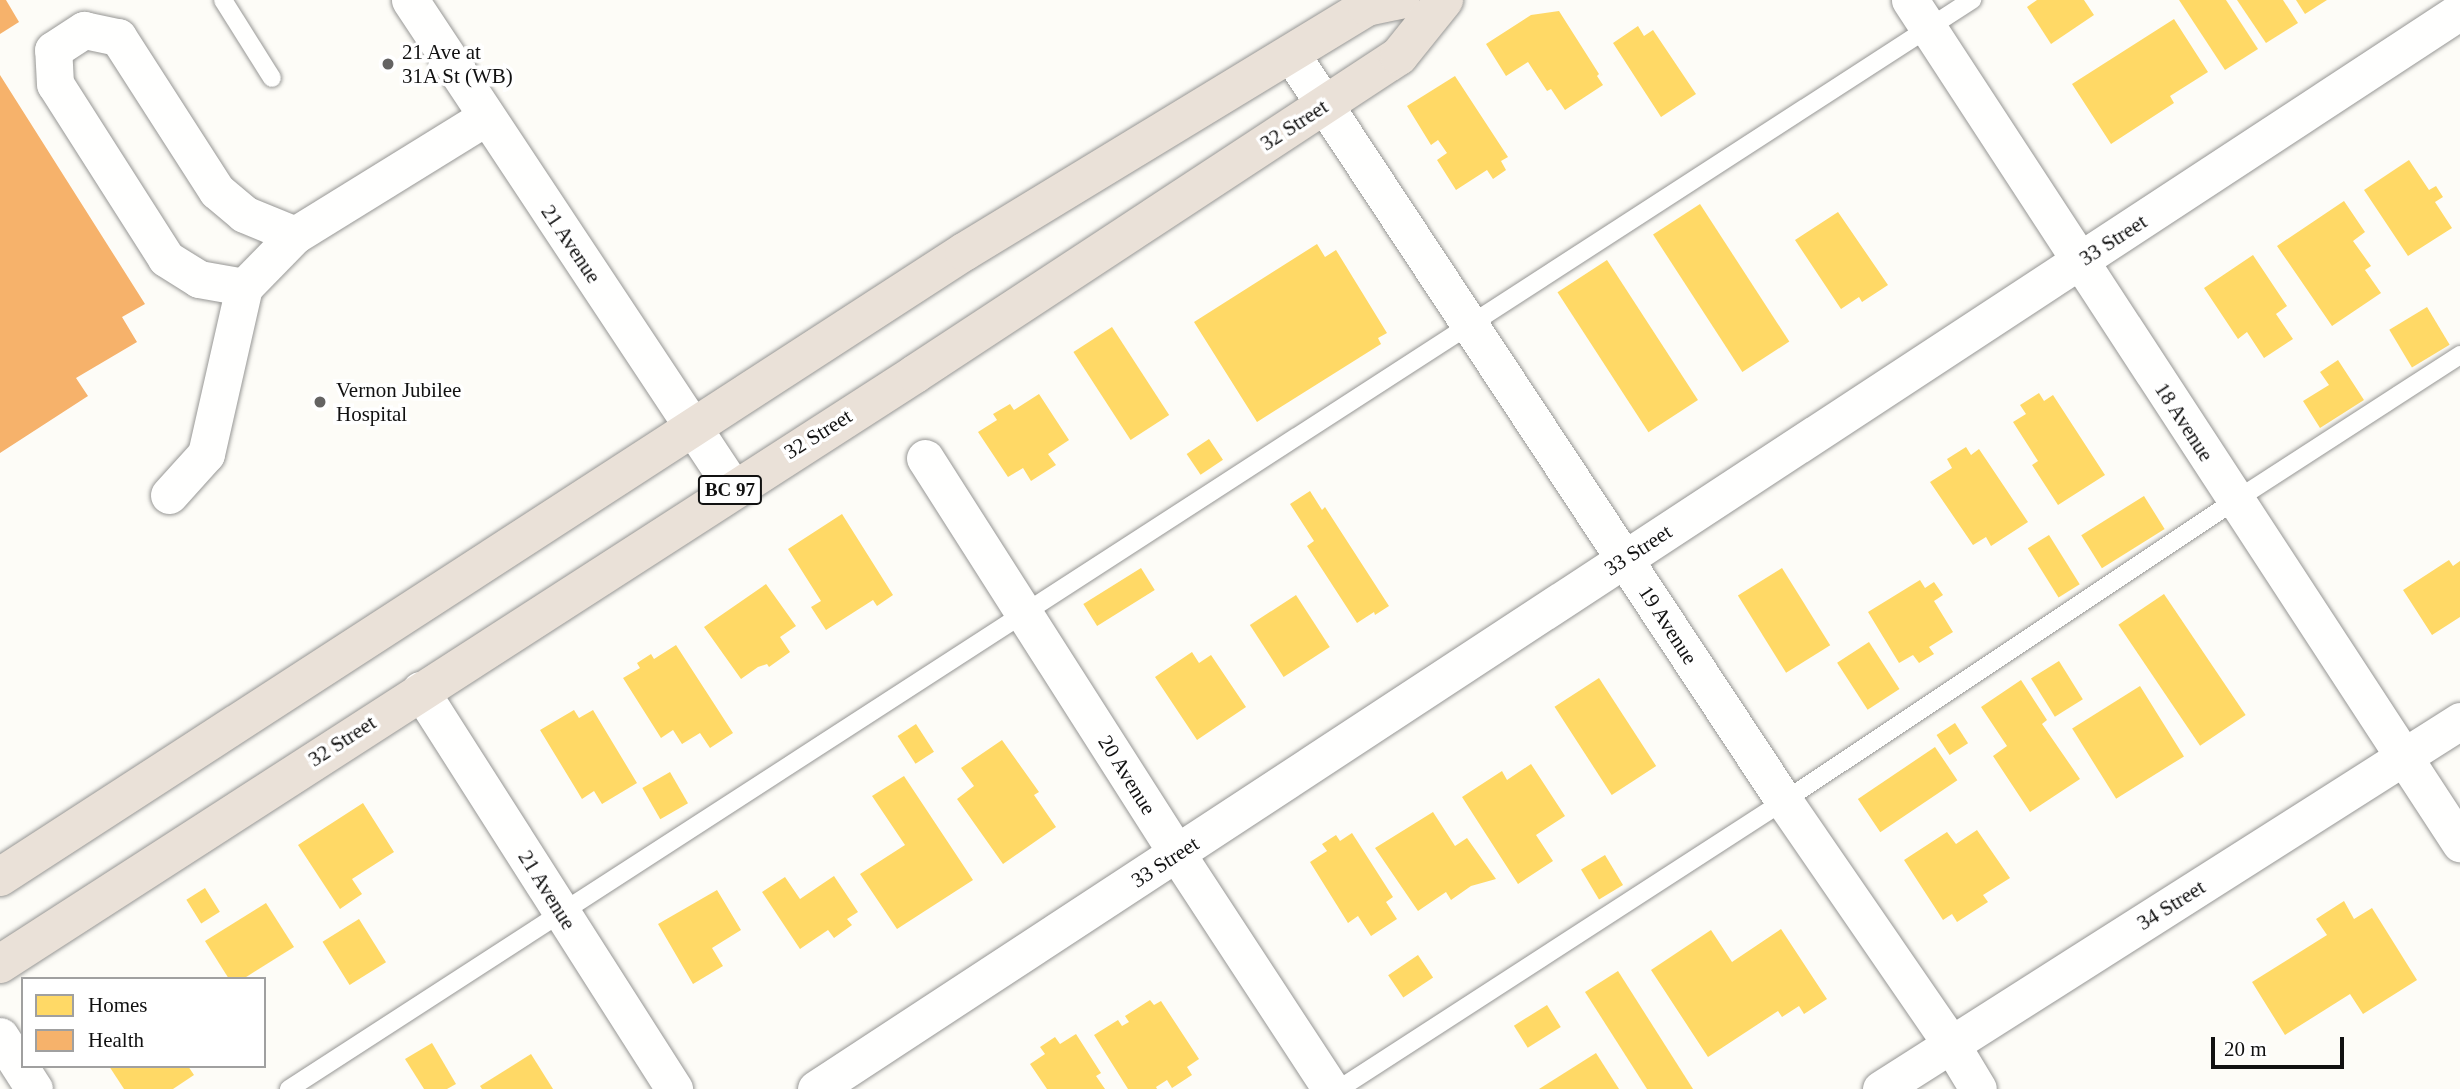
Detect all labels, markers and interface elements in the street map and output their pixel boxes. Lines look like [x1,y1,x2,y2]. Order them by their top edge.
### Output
place label: 21 Ave at 31A St (WB) [402,39,514,89]
marker: 21 Ave at 31A St (WB) [380,56,396,72]
street label: 32 Street [1256,94,1332,156]
street label: 21 Avenue [535,200,607,288]
street label: 33 Street [2075,209,2151,271]
place label: Vernon Jubilee Hospital [336,377,461,427]
street label: 18 Avenue [2149,377,2219,467]
marker: Vernon Jubilee Hospital [310,392,330,412]
street label: 32 Street [779,403,857,465]
road number: BC 97 [697,475,763,505]
street label: 33 Street [1600,519,1676,581]
street label: 19 Avenue [1633,580,1703,670]
street label: 32 Street [304,710,380,772]
street label: 20 Avenue [1092,730,1162,820]
street label: 33 Street [1127,831,1203,893]
street label: 21 Avenue [512,845,582,935]
street label: 34 Street [2132,874,2210,936]
legend [21,977,266,1068]
text: Homes [88,993,148,1017]
scale bar [2215,1023,2348,1066]
text: Health [88,1028,144,1052]
text: 20 m [2224,1037,2267,1061]

